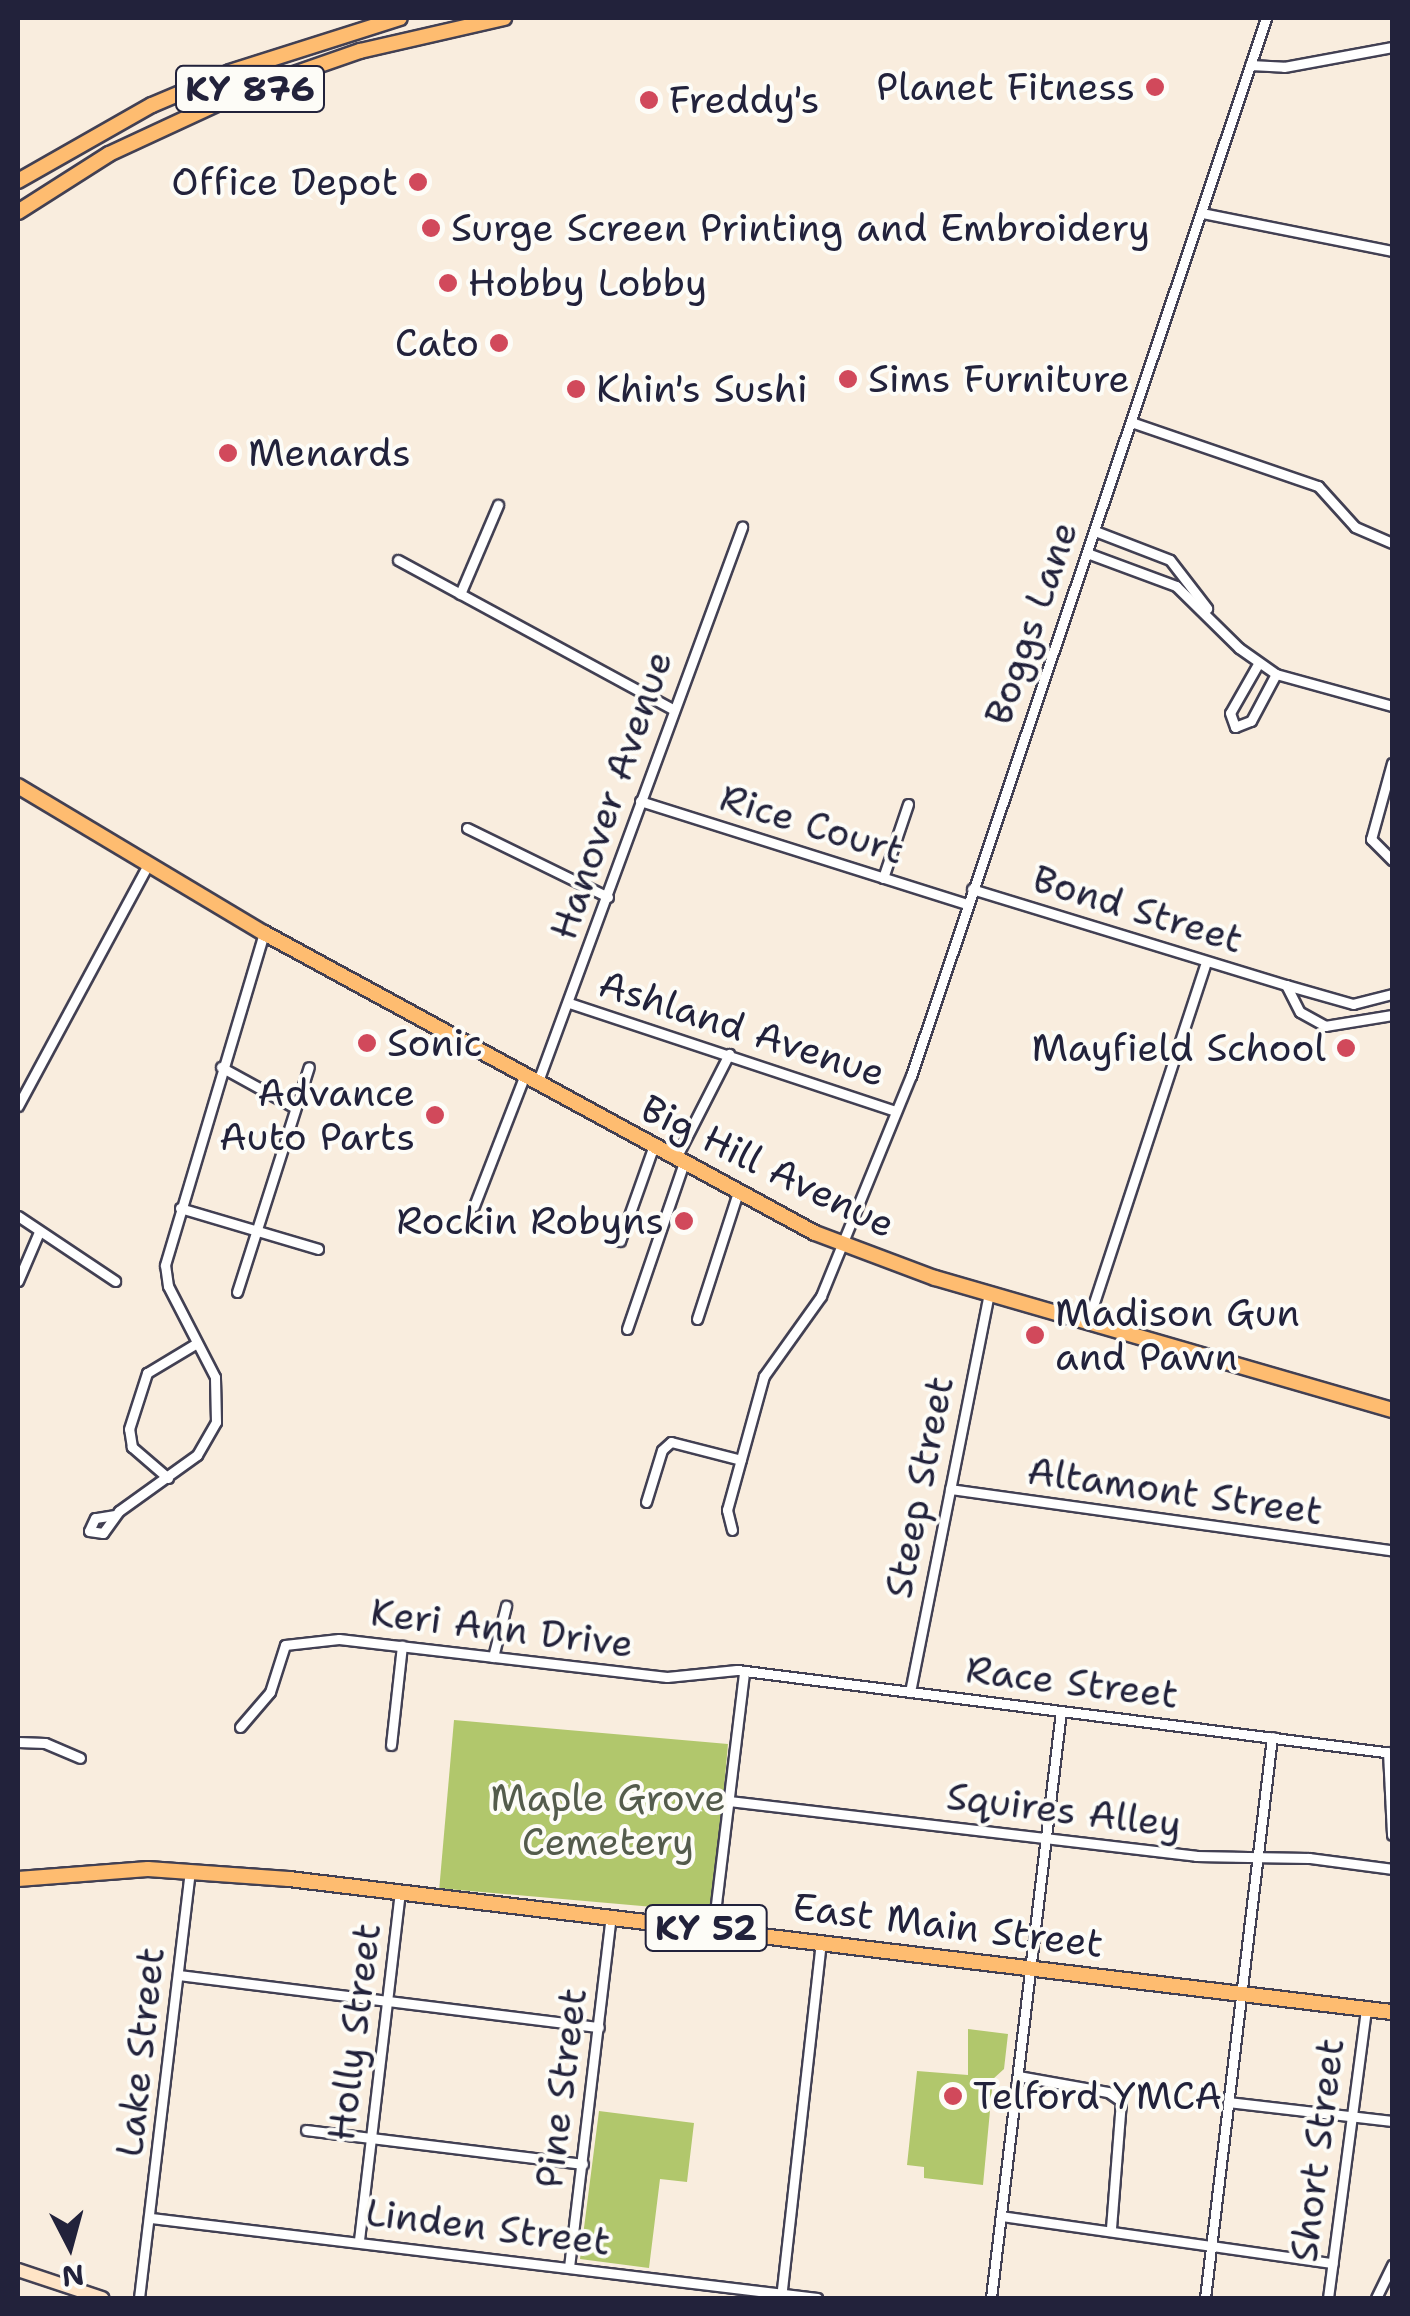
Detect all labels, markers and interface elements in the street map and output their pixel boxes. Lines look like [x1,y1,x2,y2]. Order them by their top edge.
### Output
road number: KY 876 [175,59,325,119]
place label: Planet Fitness [876,64,1135,110]
marker: Planet Fitness [1144,76,1166,98]
place label: Freddy's [669,77,819,123]
marker: Freddy's [638,89,660,111]
place label: Office Depot [171,159,398,205]
marker: Office Depot [407,171,429,193]
place label: Surge Screen Printing and Embroidery [451,205,1150,251]
marker: Surge Screen Printing and Embroidery [420,217,442,239]
place label: Hobby Lobby [468,260,707,306]
marker: Hobby Lobby [437,272,459,294]
place label: Cato [395,320,479,366]
marker: Cato [488,332,510,354]
place label: Sims Furniture [868,356,1130,402]
place label: Khin's Sushi [596,366,808,412]
marker: Sims Furniture [837,368,859,390]
marker: Khin's Sushi [565,378,587,400]
place label: Menards [248,430,411,476]
marker: Menards [217,442,239,464]
street label: Boggs Lane [975,515,1087,731]
street label: Hanover Avenue [540,645,682,945]
street label: Rice Court [715,774,909,874]
street label: Bond Street [1028,855,1248,963]
street label: Ashland Avenue [593,960,891,1096]
place label: Sonic [387,1020,483,1066]
place label: Mayfield School [1031,1025,1326,1071]
marker: Sonic [356,1032,378,1054]
marker: Mayfield School [1335,1037,1357,1059]
place label: Advance Auto Parts [219,1070,415,1160]
street label: Big Hill Avenue [634,1085,902,1247]
marker: Advance Auto Parts [424,1104,446,1126]
place label: Rockin Robyns [396,1198,664,1244]
marker: Rockin Robyns [673,1210,695,1232]
place label: Madison Gun and Pawn [1055,1290,1300,1380]
marker: Madison Gun and Pawn [1024,1324,1046,1346]
street label: Steep Street [875,1372,963,1602]
street label: Altamont Street [1025,1448,1325,1534]
street label: Keri Ann Drive [368,1589,636,1667]
street label: Race Street [963,1646,1181,1718]
street label: Squires Alley [944,1773,1184,1847]
park label: Maple Grove Cemetery [490,1775,726,1865]
street label: East Main Street [790,1883,1106,1967]
road number: KY 52 [644,1898,768,1958]
street label: Holly Street [318,1921,390,2143]
street label: Lake Street [106,1945,174,2159]
street label: Pine Street [526,1985,596,2191]
street label: Short Street [1281,2036,1353,2264]
place label: Telford YMCA [973,2073,1222,2119]
marker: Telford YMCA [942,2085,964,2107]
street label: Linden Street [363,2189,613,2265]
north arrow [20,2196,120,2296]
text: N [60,2256,86,2296]

